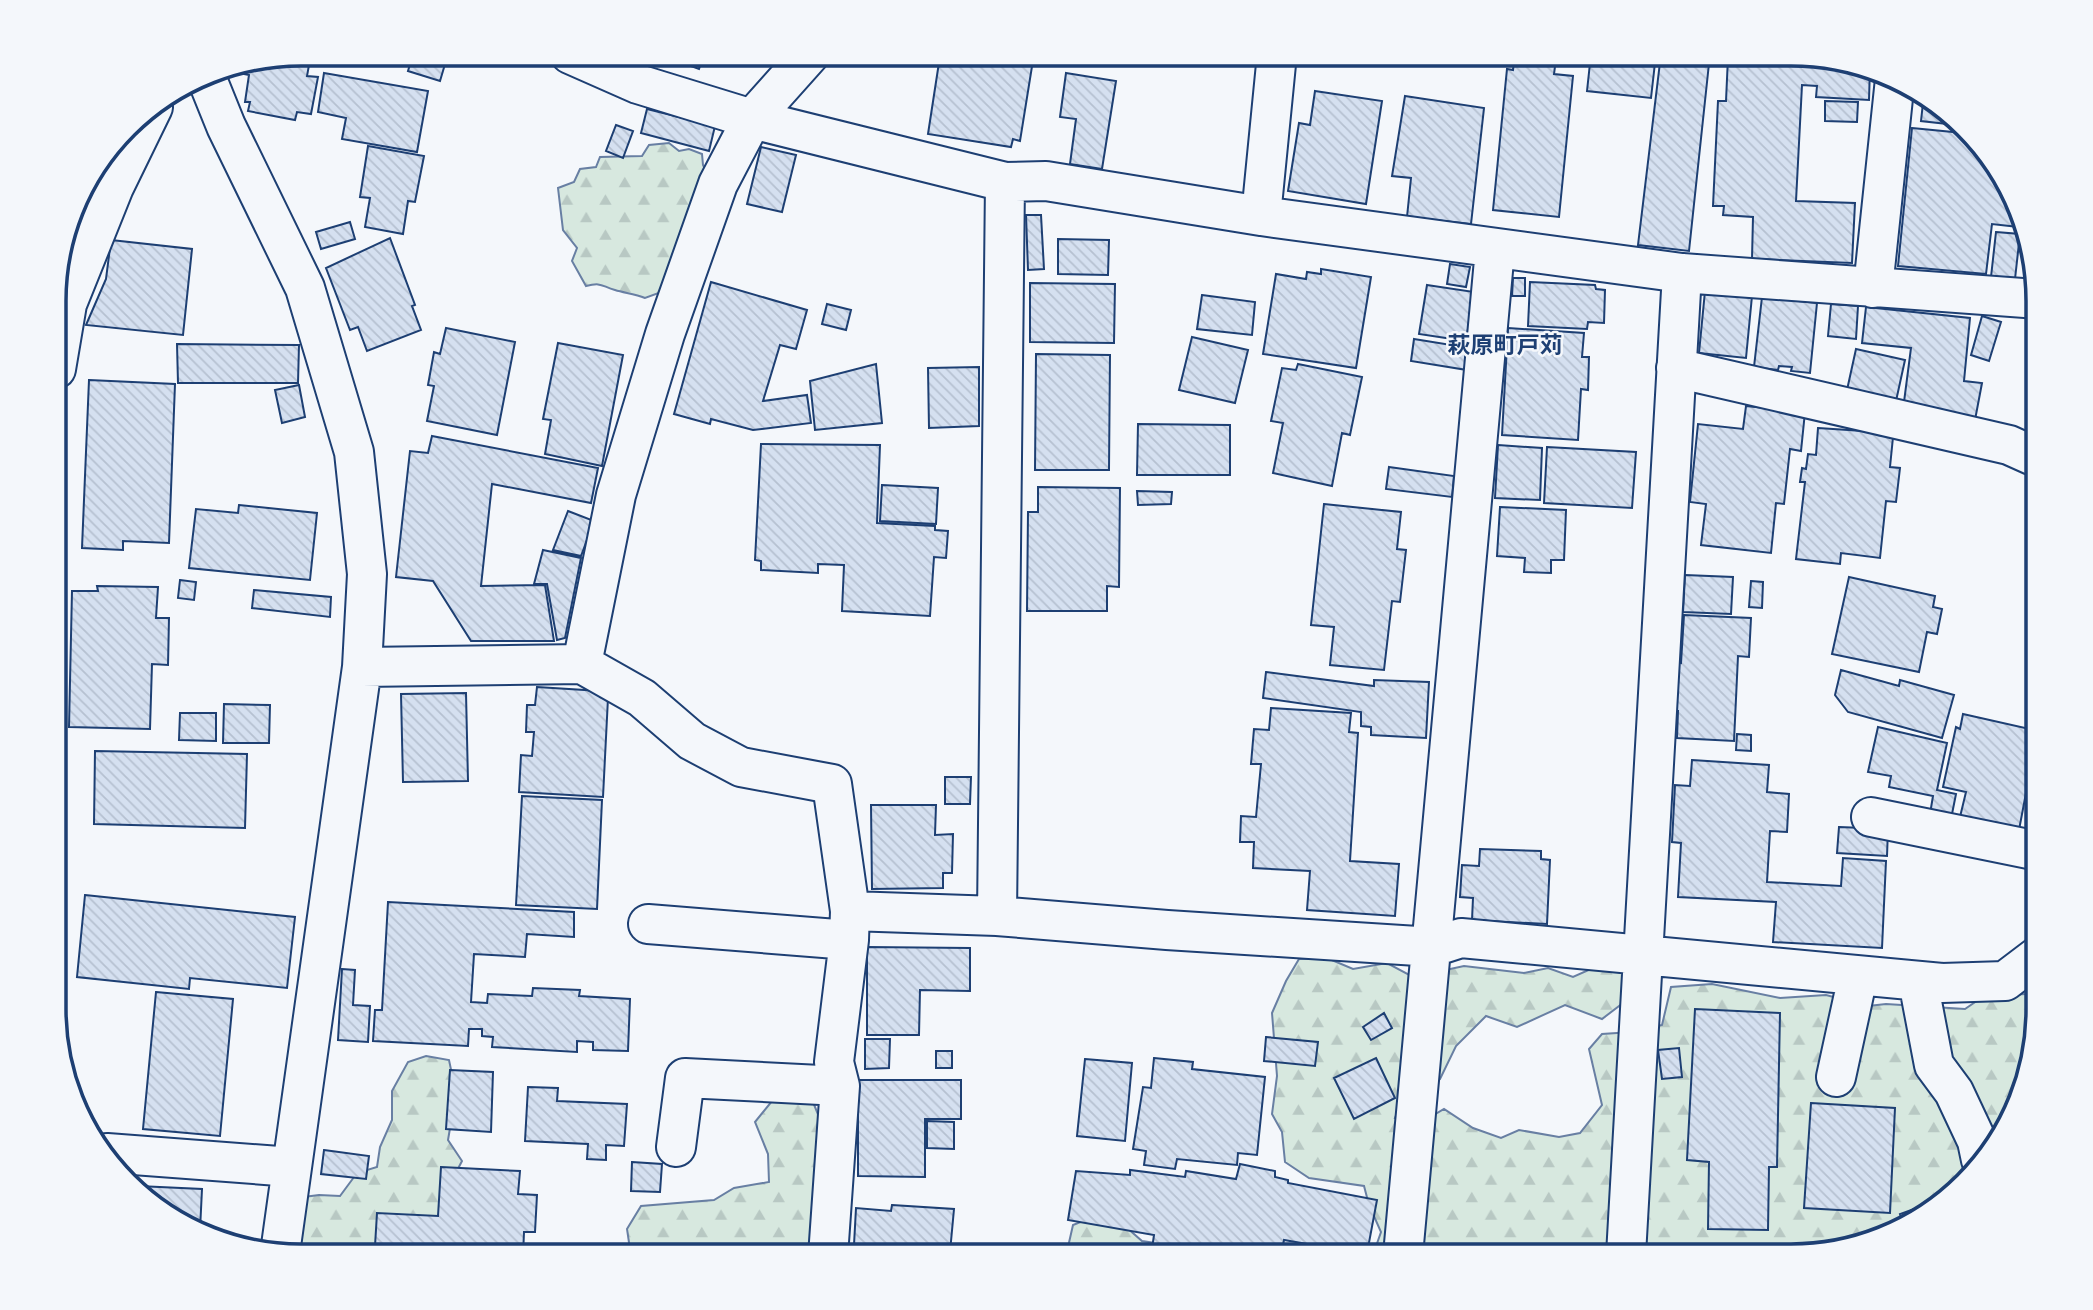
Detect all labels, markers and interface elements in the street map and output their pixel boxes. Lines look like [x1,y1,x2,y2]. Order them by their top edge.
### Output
district label: 萩原町戸苅 [1448,330,1563,358]

